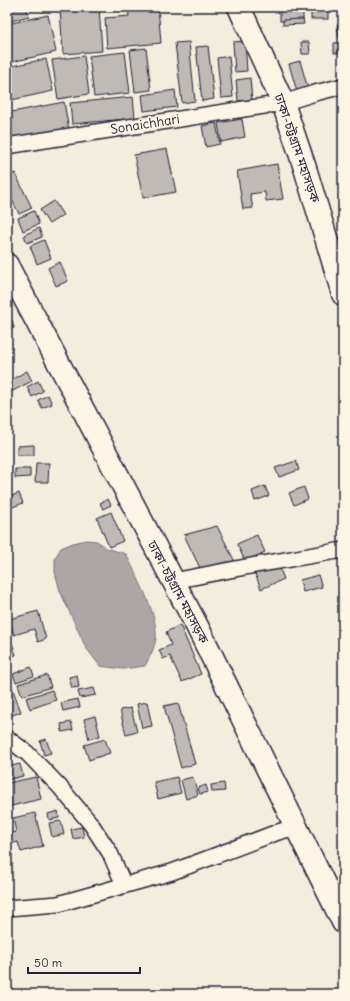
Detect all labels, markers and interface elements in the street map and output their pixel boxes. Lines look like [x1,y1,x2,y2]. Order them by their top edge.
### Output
street label: ঢাকা-চট্টগ্রাম মহাসড়ক [270,90,324,205]
street label: Sonaichhari [109,110,181,138]
street label: ঢাকা-চট্টগ্রাম মহাসড়ক [143,537,213,647]
scale bar [28,949,140,975]
text: 50 m [34,955,63,970]

